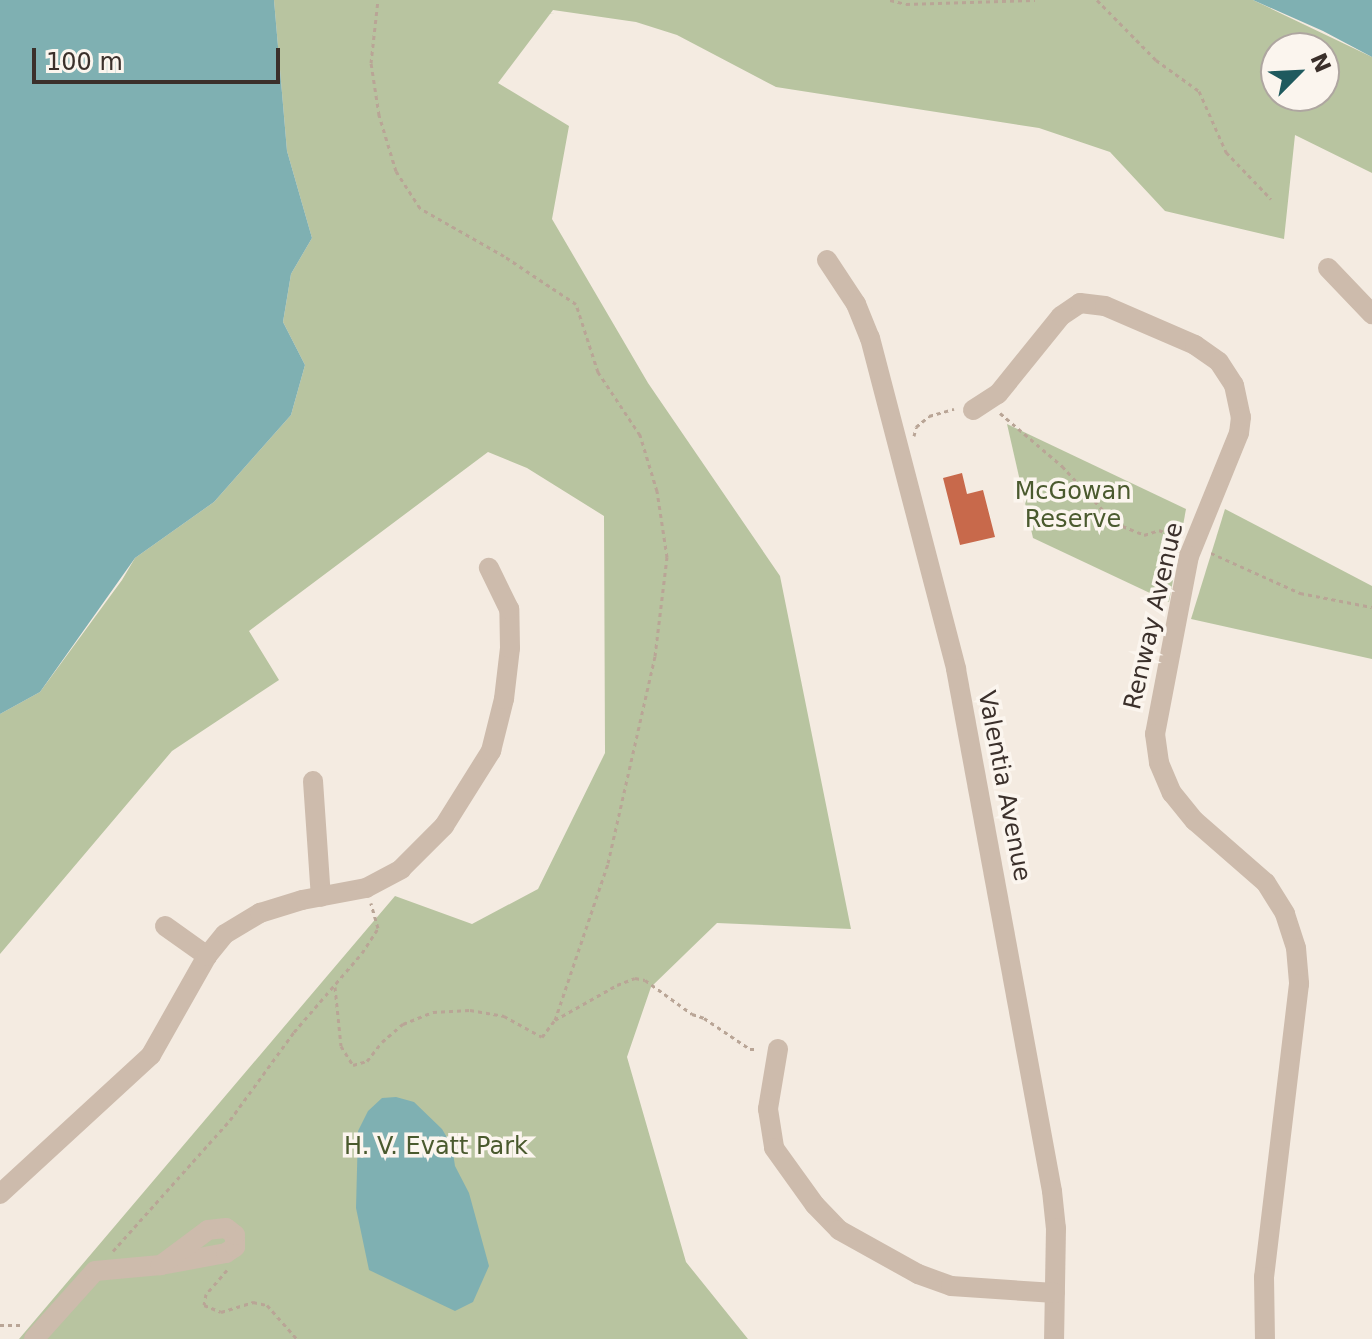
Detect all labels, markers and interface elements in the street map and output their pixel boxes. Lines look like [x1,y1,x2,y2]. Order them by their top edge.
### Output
scale bar [36,32,284,82]
north arrow [1260,32,1340,112]
text: 100 m [46,48,123,76]
text: N [1305,49,1336,76]
park label: McGowan Reserve [1015,478,1131,534]
street label: Renway Avenue [1118,520,1190,712]
street label: Valentia Avenue [971,688,1037,884]
park label: H. V. Evatt Park [344,1133,528,1161]

